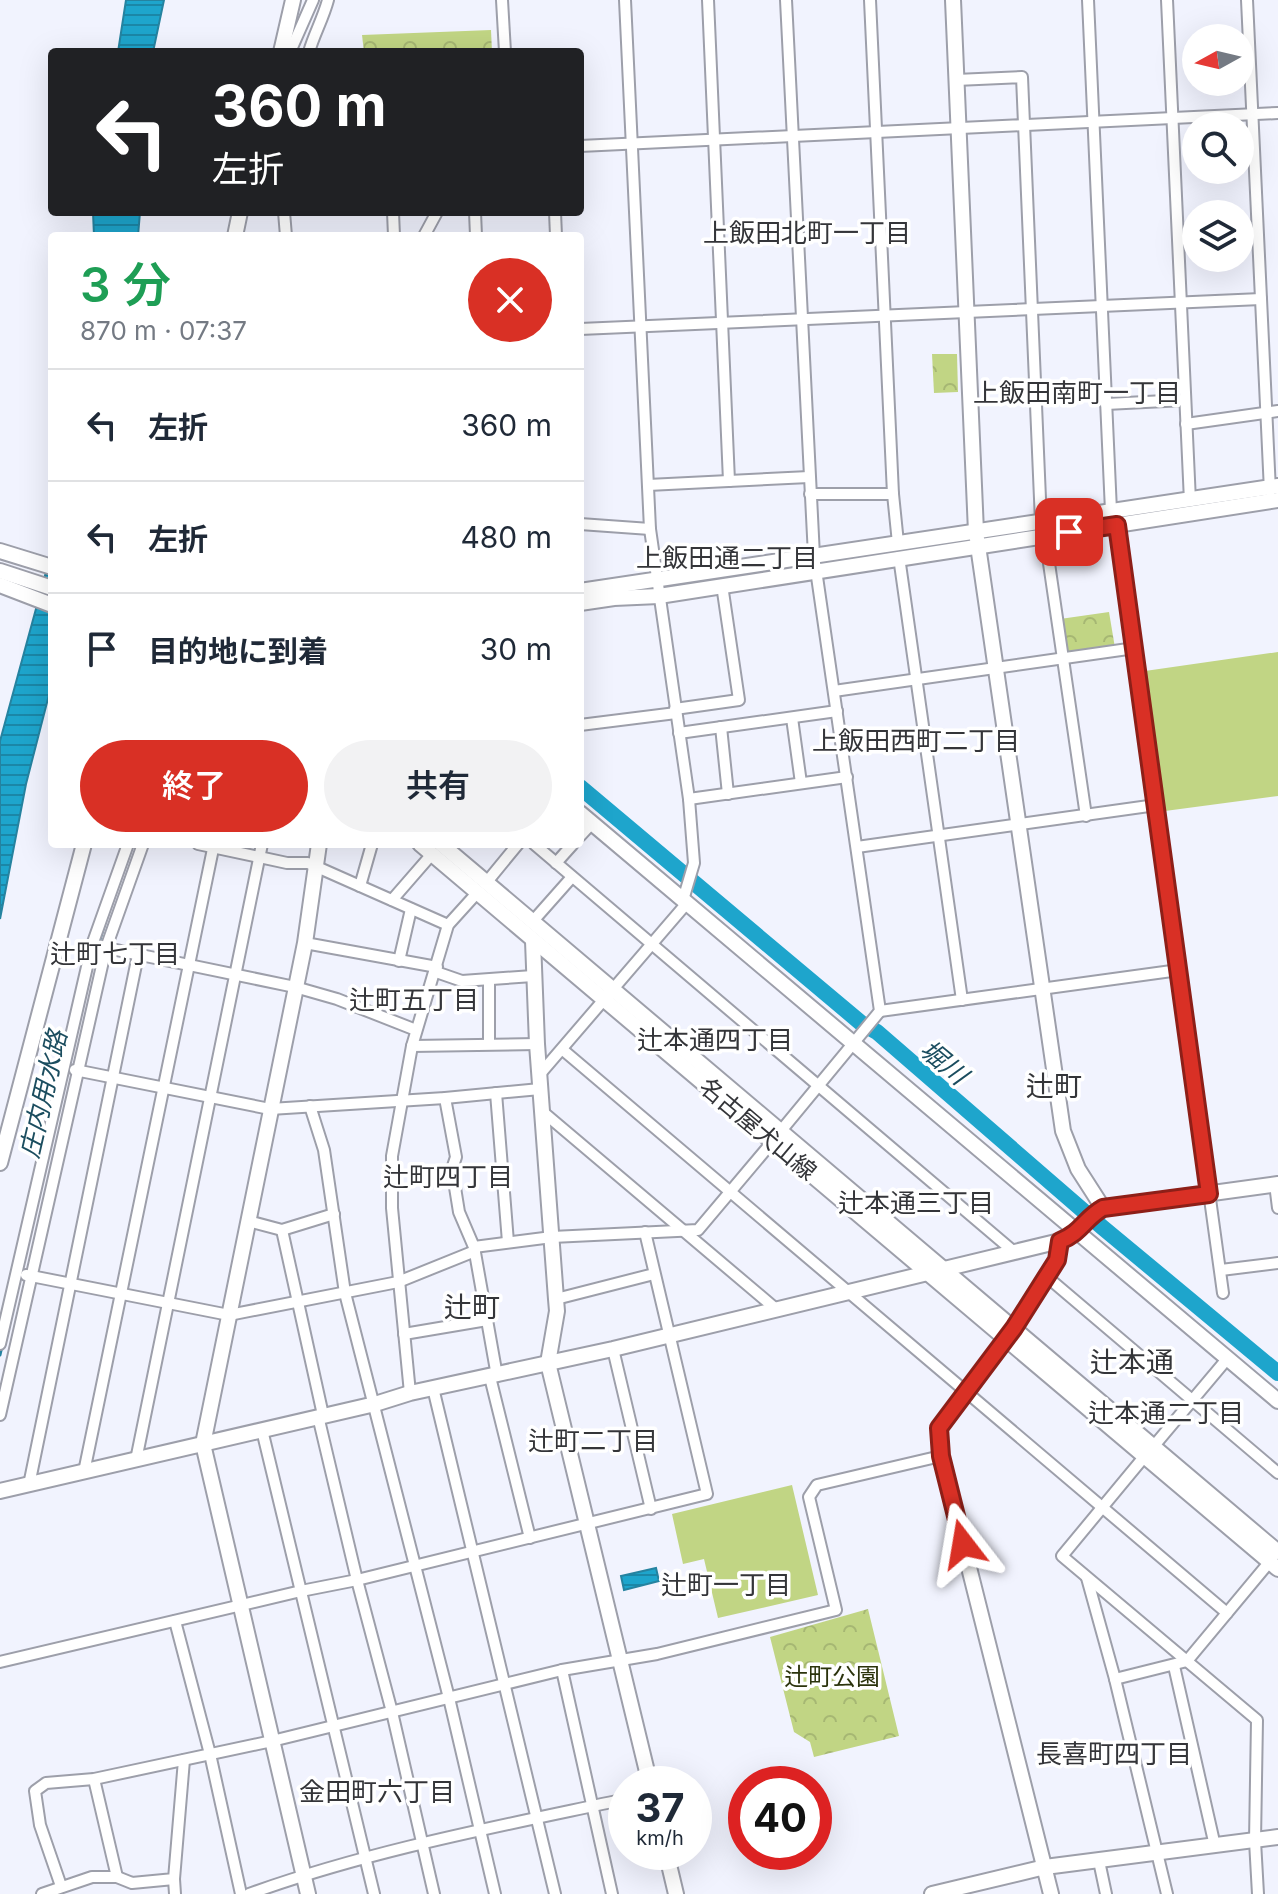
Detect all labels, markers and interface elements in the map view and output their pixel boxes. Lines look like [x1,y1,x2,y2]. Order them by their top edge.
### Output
north arrow [1182,24,1254,96]
map controls [1182,24,1254,272]
text: 360 m [212,72,387,140]
icon: left [80,80,184,184]
button: search [1182,112,1254,184]
text: 左折 [212,147,284,191]
button: layers [1182,200,1254,272]
district label: 上飯田北町一丁目 [703,217,911,248]
text: 3 分 [80,255,171,314]
button: close [468,258,552,342]
text: 870 m · 07:37 [80,315,247,346]
district label: 上飯田南町一丁目 [973,377,1181,408]
icon: left [80,403,124,447]
text: 360 m [461,407,552,443]
text: 左折 [148,409,208,445]
pin [1035,498,1103,566]
icon: arrive [1047,510,1091,554]
icon: left [80,515,124,559]
text: 480 m [460,519,552,555]
text: 左折 [148,521,208,557]
district label: 上飯田通二丁目 [636,542,818,573]
icon: arrive [80,627,124,671]
text: 30 m [480,631,552,667]
text: 目的地に到着 [148,633,328,669]
district label: 上飯田西町二丁目 [812,725,1020,756]
button: 終了 [80,740,308,832]
button: 共有 [324,740,552,832]
district label: 辻町七丁目 [50,938,180,969]
district label: 辻町五丁目 [349,984,479,1015]
district label: 辻本通四丁目 [637,1024,793,1055]
water label: 庄内用水路 [13,1025,73,1161]
water label: 堀川 [914,1033,976,1093]
district label: 辻町 [1026,1069,1082,1103]
street label: 名古屋犬山線 [694,1072,822,1186]
district label: 辻町四丁目 [383,1161,513,1192]
district label: 辻本通三丁目 [838,1187,994,1218]
district label: 辻町 [444,1290,500,1324]
district label: 辻本通 [1090,1345,1174,1379]
district label: 辻本通二丁目 [1088,1397,1244,1428]
district label: 辻町二丁目 [528,1425,658,1456]
position arrow [921,1502,1005,1586]
district label: 辻町一丁目 [661,1569,791,1600]
park label: 辻町公園 [784,1662,880,1691]
district label: 長喜町四丁目 [1036,1738,1192,1769]
speed limit sign: 40 [728,1766,832,1870]
district label: 金田町六丁目 [299,1776,455,1807]
text: 37 [635,1783,685,1832]
text: km/h [636,1826,684,1850]

